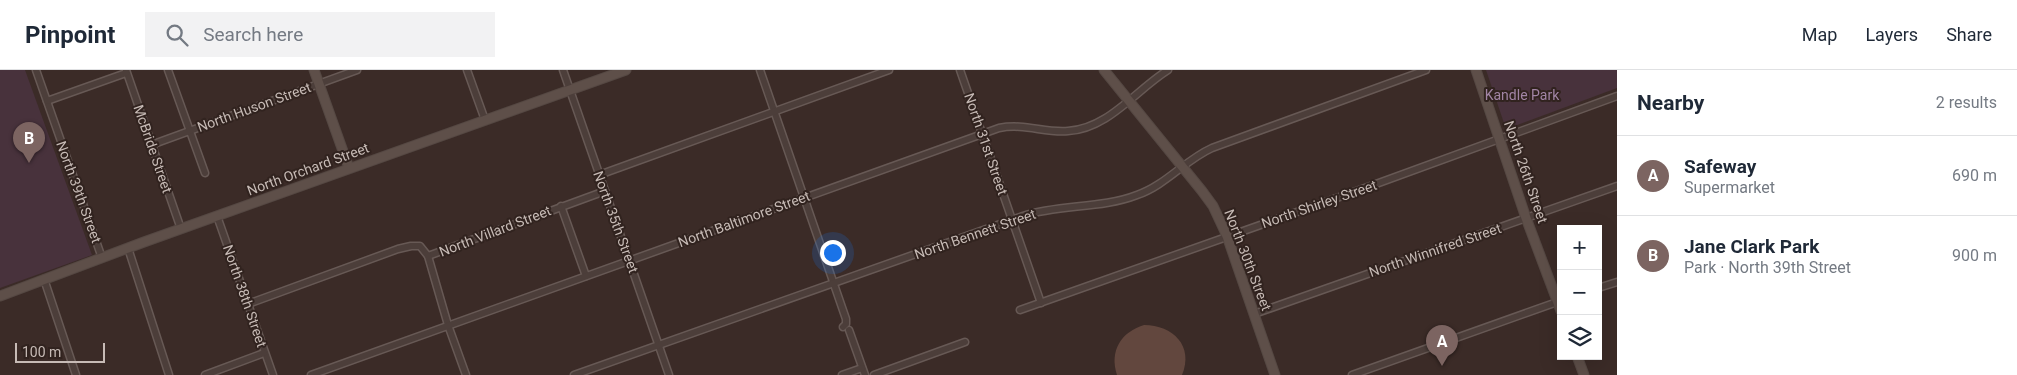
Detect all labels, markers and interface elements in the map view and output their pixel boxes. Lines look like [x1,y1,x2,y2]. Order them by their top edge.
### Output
search box [145,12,495,57]
text: Pinpoint [25,21,115,49]
icon: search [163,21,191,49]
text: Search here [203,23,303,46]
text: Map [1802,24,1837,45]
text: Layers [1865,24,1918,45]
text: Share [1946,24,1992,45]
street label: North Huson Street [195,79,313,135]
park label: Kandle Park [1485,87,1560,103]
street label: North 31st Street [961,91,1011,197]
text: Nearby [1637,91,1704,115]
text: 2 results [1936,93,1997,112]
street label: McBride Street [130,103,176,196]
street label: North 26th Street [1501,119,1551,226]
pin: B [13,122,45,163]
street label: North 39th Street [53,139,105,246]
street label: North Orchard Street [245,139,372,199]
text: Safeway [1684,155,1756,178]
text: A [1648,166,1658,185]
text: 690 m [1952,166,1997,185]
street label: North 35th Street [590,169,642,276]
street label: North Shirley Street [1259,177,1379,231]
text: Supermarket [1684,178,1775,197]
street label: North Baltimore Street [676,188,813,250]
street label: North Villard Street [437,202,554,260]
street label: North Bennett Street [912,206,1038,262]
street label: North 30th Street [1221,207,1275,313]
street label: North Winnifred Street [1367,220,1504,280]
map controls [1557,225,1602,360]
button: + [1557,225,1602,270]
text: Jane Clark Park [1684,235,1819,258]
your location [820,240,846,266]
street label: North 38th Street [220,243,270,350]
text: B [1648,246,1658,265]
text: 900 m [1952,246,1997,265]
text: Park · North 39th Street [1684,258,1851,277]
button: − [1557,270,1602,315]
button: layers [1557,315,1602,360]
pin: A [1426,325,1458,366]
scale bar [15,340,105,363]
text: 100 m [22,344,61,360]

